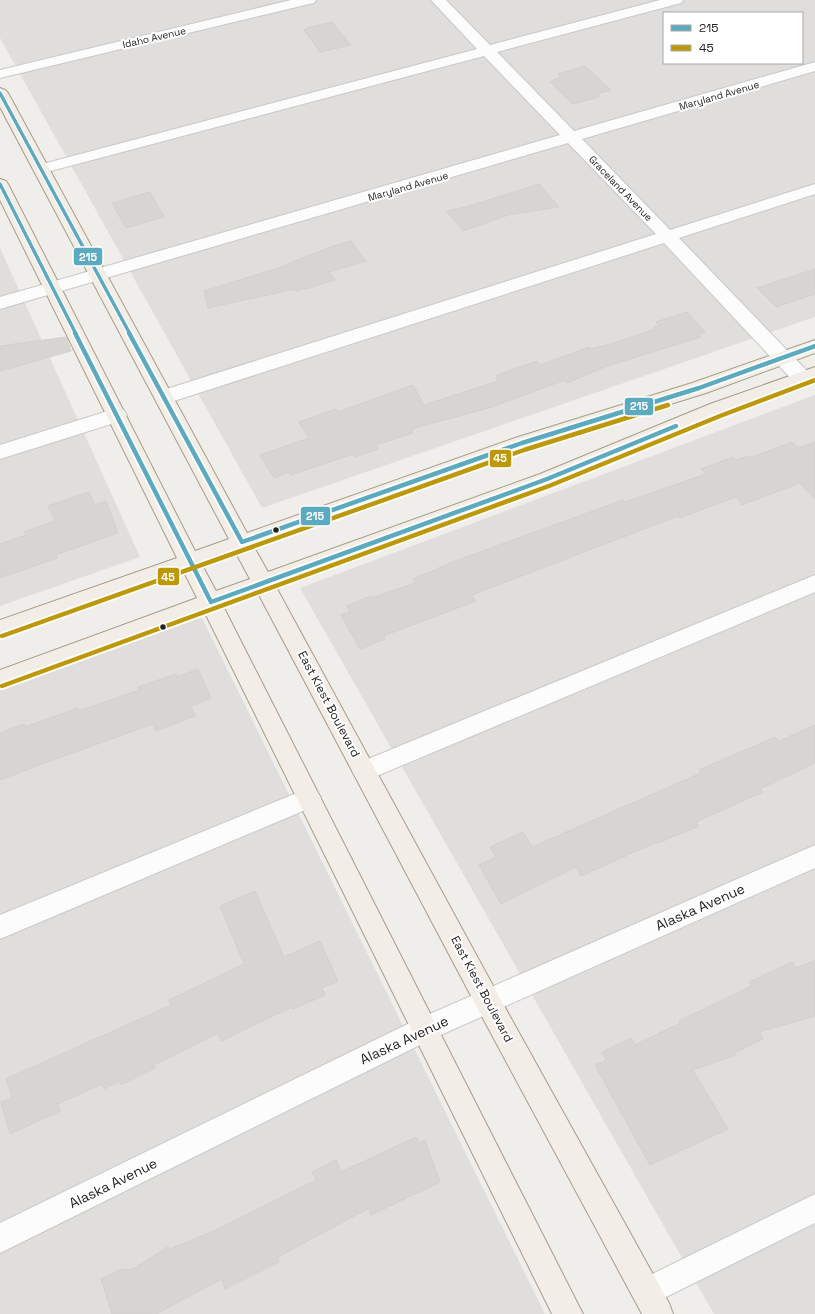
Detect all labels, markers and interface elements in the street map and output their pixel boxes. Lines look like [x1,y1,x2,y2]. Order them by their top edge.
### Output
legend [663,12,803,64]
text: 215 [699,20,718,36]
street label: Idaho Avenue [121,24,187,51]
text: 45 [699,40,714,56]
street label: Maryland Avenue [678,78,761,113]
street label: Graceland Avenue [586,153,655,224]
street label: Maryland Avenue [367,169,450,204]
line badge: 215 [73,247,103,266]
text: 215 [79,250,97,264]
line badge: 215 [624,397,654,416]
text: 215 [630,399,648,413]
line badge: 45 [489,449,512,468]
text: 45 [493,451,507,465]
line badge: 215 [300,506,331,526]
text: 215 [306,509,324,523]
unlabelled marker [271,525,281,535]
line badge: 45 [157,567,180,586]
text: 45 [161,570,175,584]
unlabelled marker [158,622,168,632]
street label: East Kiest Boulevard [294,648,364,760]
street label: Alaska Avenue [653,879,747,935]
street label: East Kiest Boulevard [447,933,517,1045]
street label: Alaska Avenue [357,1012,451,1068]
street label: Alaska Avenue [66,1154,160,1212]

